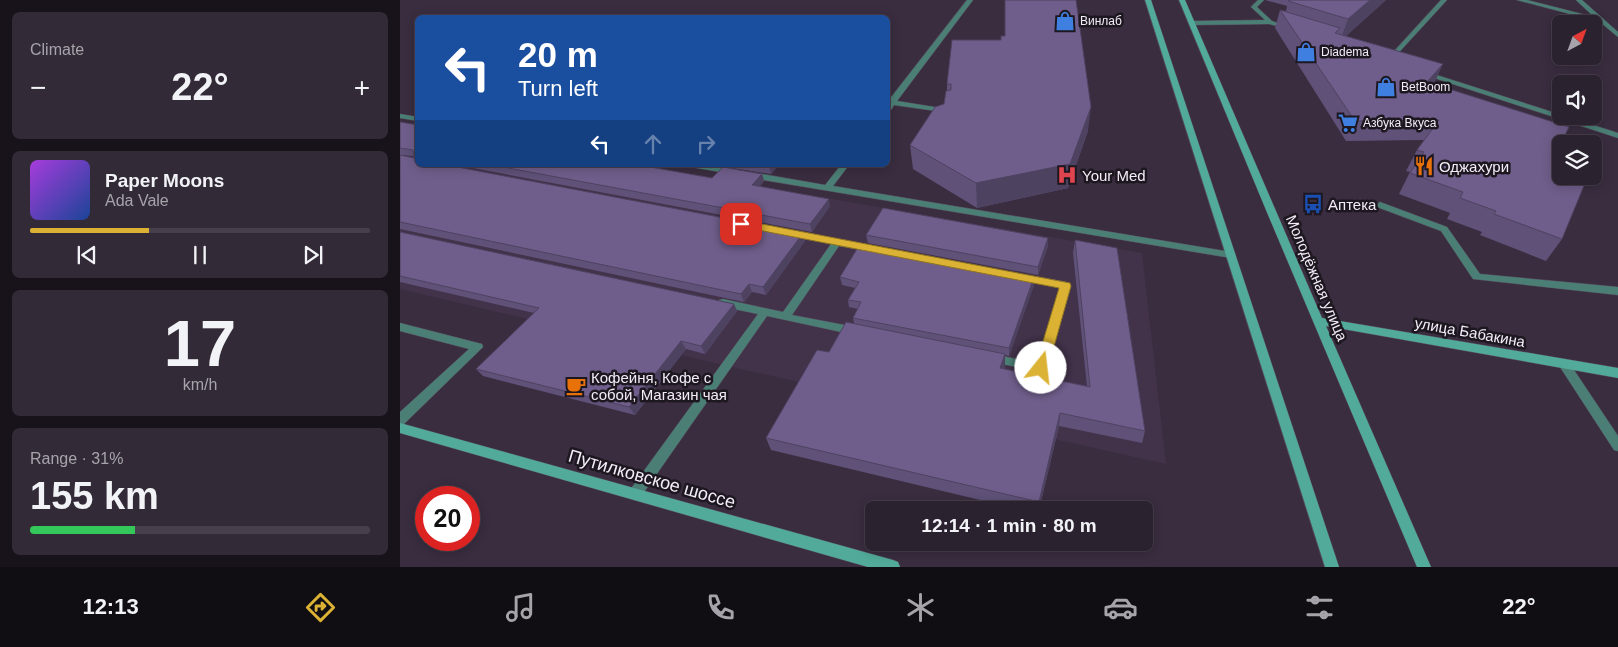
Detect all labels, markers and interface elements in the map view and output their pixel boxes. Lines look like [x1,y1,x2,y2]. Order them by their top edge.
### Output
shop icon: Винлаб [1054,10,1076,32]
place label: Винлаб [1080,14,1122,28]
north arrow [1552,15,1602,65]
map controls [1552,15,1602,185]
icon: left [435,35,500,100]
text: 20 m [518,35,598,74]
text: Climate [30,41,84,58]
shop icon: Diadema [1295,41,1317,63]
place label: Diadema [1321,45,1369,59]
text: 22° [171,66,229,108]
text: − [30,72,46,103]
text: + [354,72,370,103]
button: sound [1552,75,1602,125]
text: Turn left [518,76,598,101]
shop icon: BetBoom [1375,76,1397,98]
place label: BetBoom [1401,80,1450,94]
supermarket icon: Азбука Вкуса [1337,112,1359,134]
place label: Азбука Вкуса [1363,116,1437,130]
icon: left [586,130,614,158]
icon: ahead [639,130,667,158]
icon: right [692,130,720,158]
button: layers [1552,135,1602,185]
restaurant icon: Оджахури [1413,155,1435,177]
place label: Оджахури [1439,158,1509,175]
hospital icon: Your Med [1056,164,1078,186]
place label: Your Med [1082,167,1146,184]
text: Paper Moons [105,170,224,191]
text: Ada Vale [105,192,169,209]
bus stop icon: Аптека [1302,193,1324,215]
place label: Аптека [1328,196,1377,213]
pin [720,203,762,245]
icon: arrive [727,210,755,238]
street label: Молодёжная улица [1283,213,1351,344]
icon: previous [73,241,101,269]
icon: pause [186,241,214,269]
icon: next [299,241,327,269]
text: 17 [164,307,236,380]
street label: улица Бабакина [1413,314,1527,350]
position arrow [1014,341,1066,393]
place label: Кофейня, Кофе с собой, Магазин чая [591,369,727,403]
cafe icon: Кофейня, Кофе с собой, Магазин чая [565,375,587,397]
text: km/h [183,376,217,393]
street label: Путилковское шоссе [566,446,738,512]
text: Range · 31% [30,450,123,467]
text: 155 km [30,475,159,517]
speed limit sign: 20 [415,486,480,551]
text: 12:14 · 1 min · 80 m [921,515,1097,536]
icon: directions [303,590,338,625]
icon: music [503,590,538,625]
icon: phone [703,590,738,625]
icon: climate [903,590,938,625]
icon: car [1103,590,1138,625]
icon: filters [1302,590,1337,625]
text: 12:13 [82,594,139,619]
text: 22° [1502,594,1536,619]

